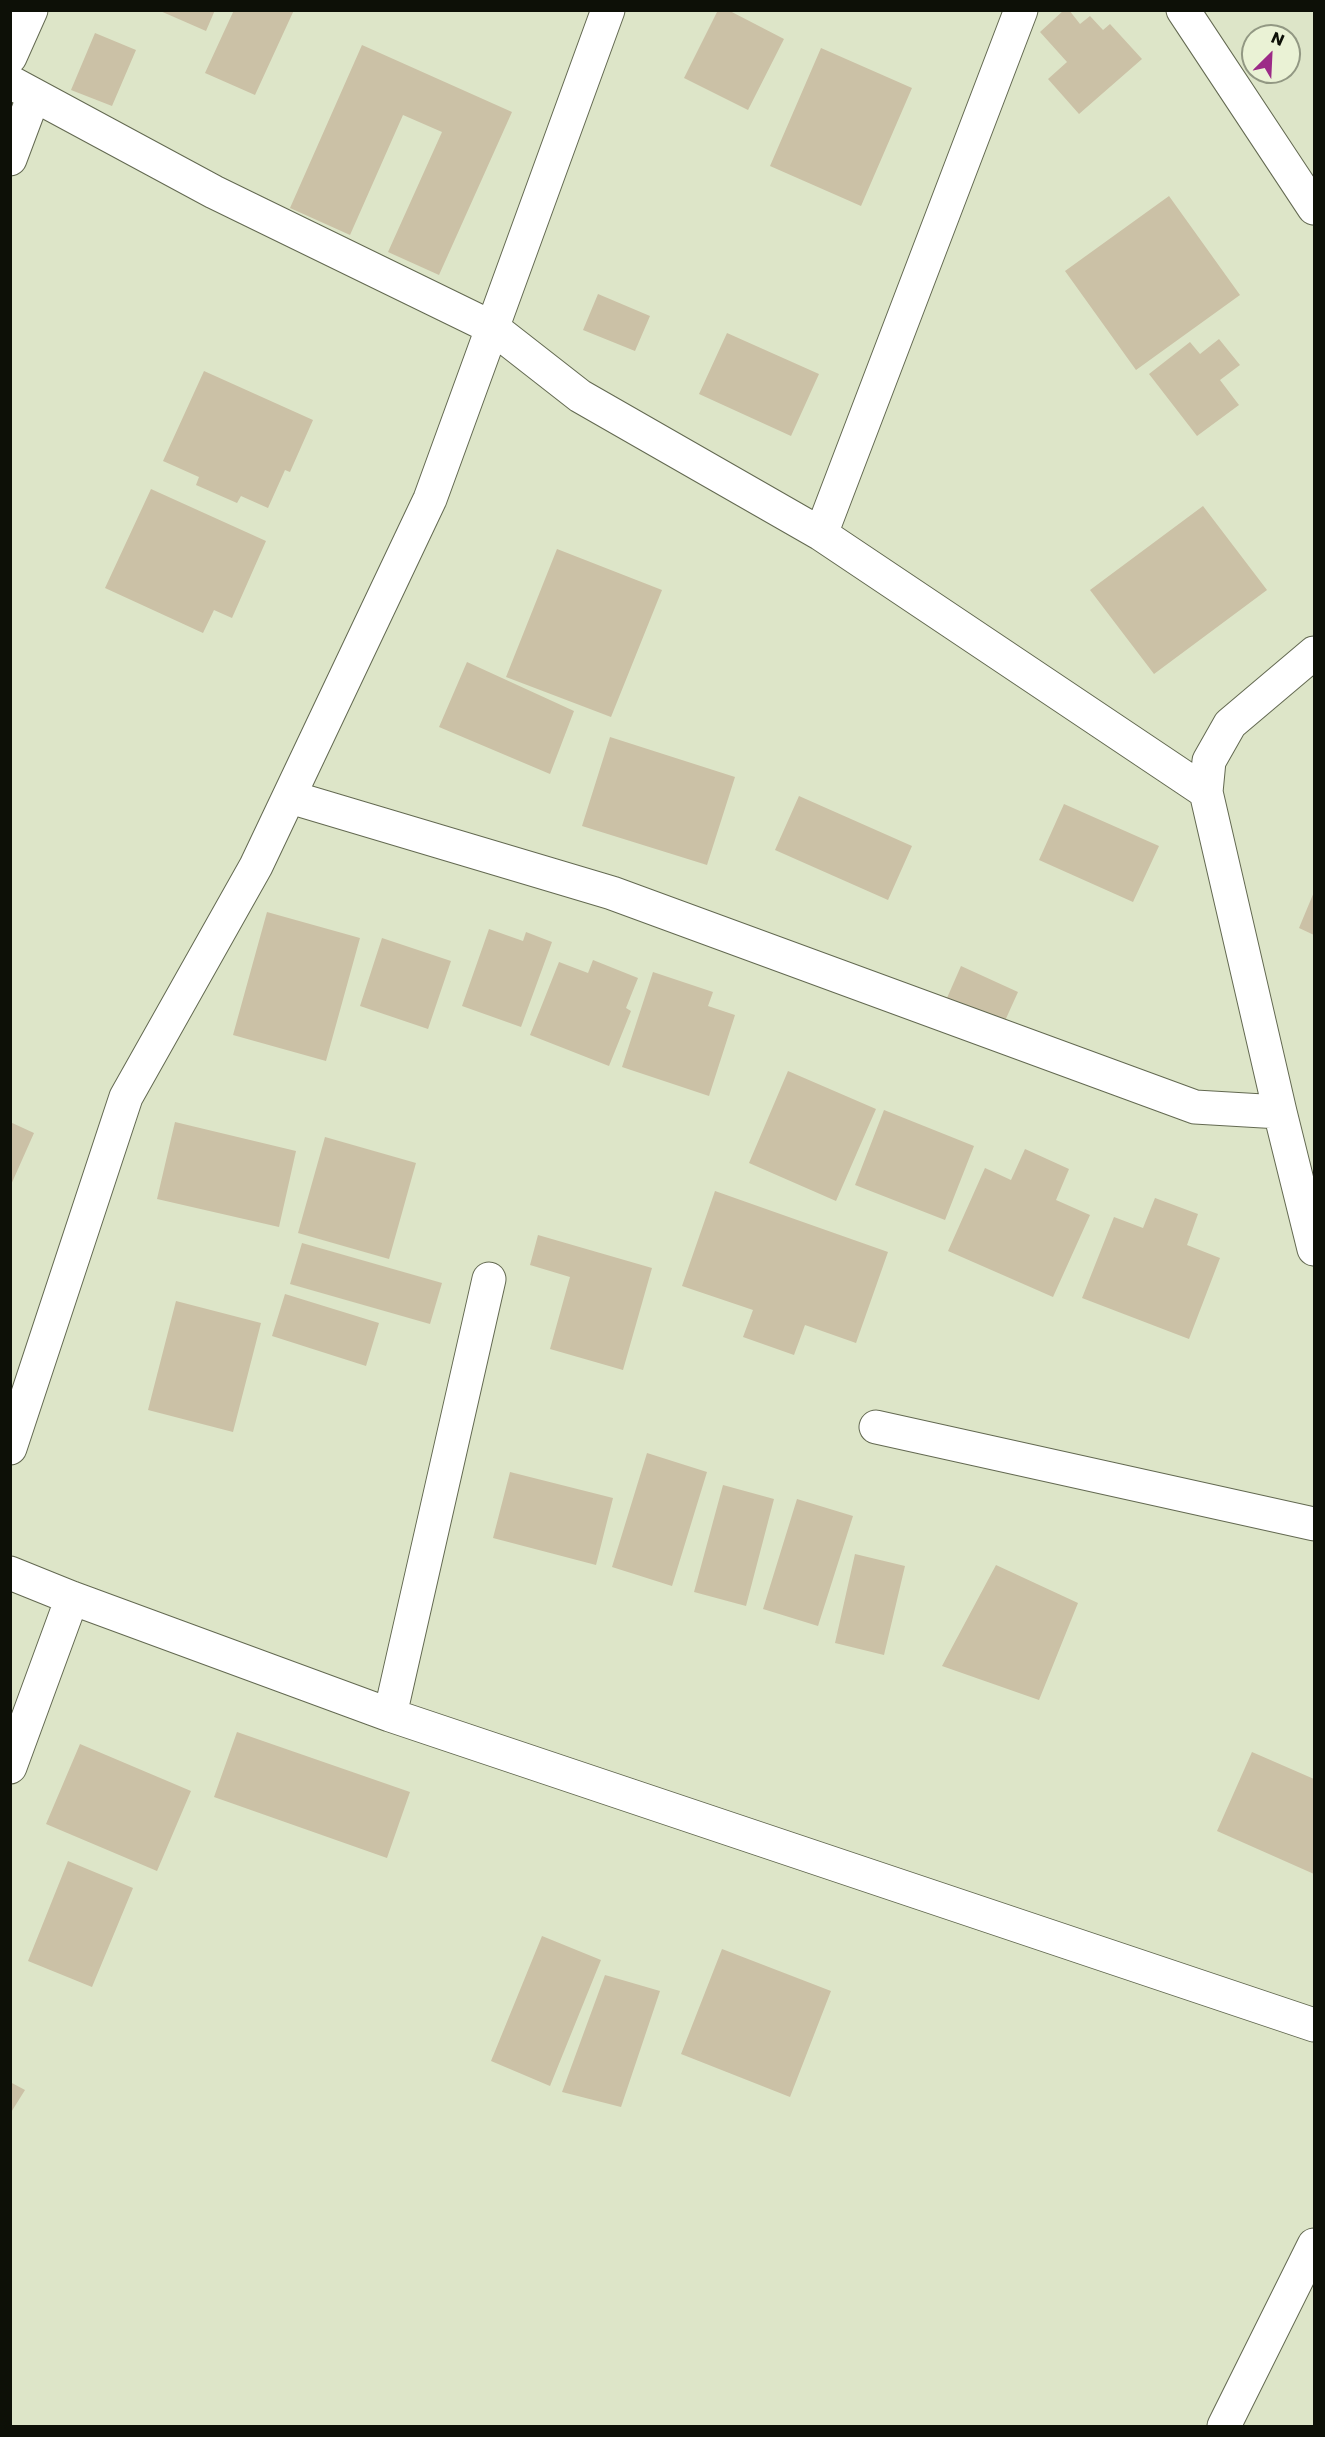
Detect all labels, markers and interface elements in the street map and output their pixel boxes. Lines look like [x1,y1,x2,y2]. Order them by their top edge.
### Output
north arrow [1241,24,1301,84]
text: N [1268,26,1288,52]

